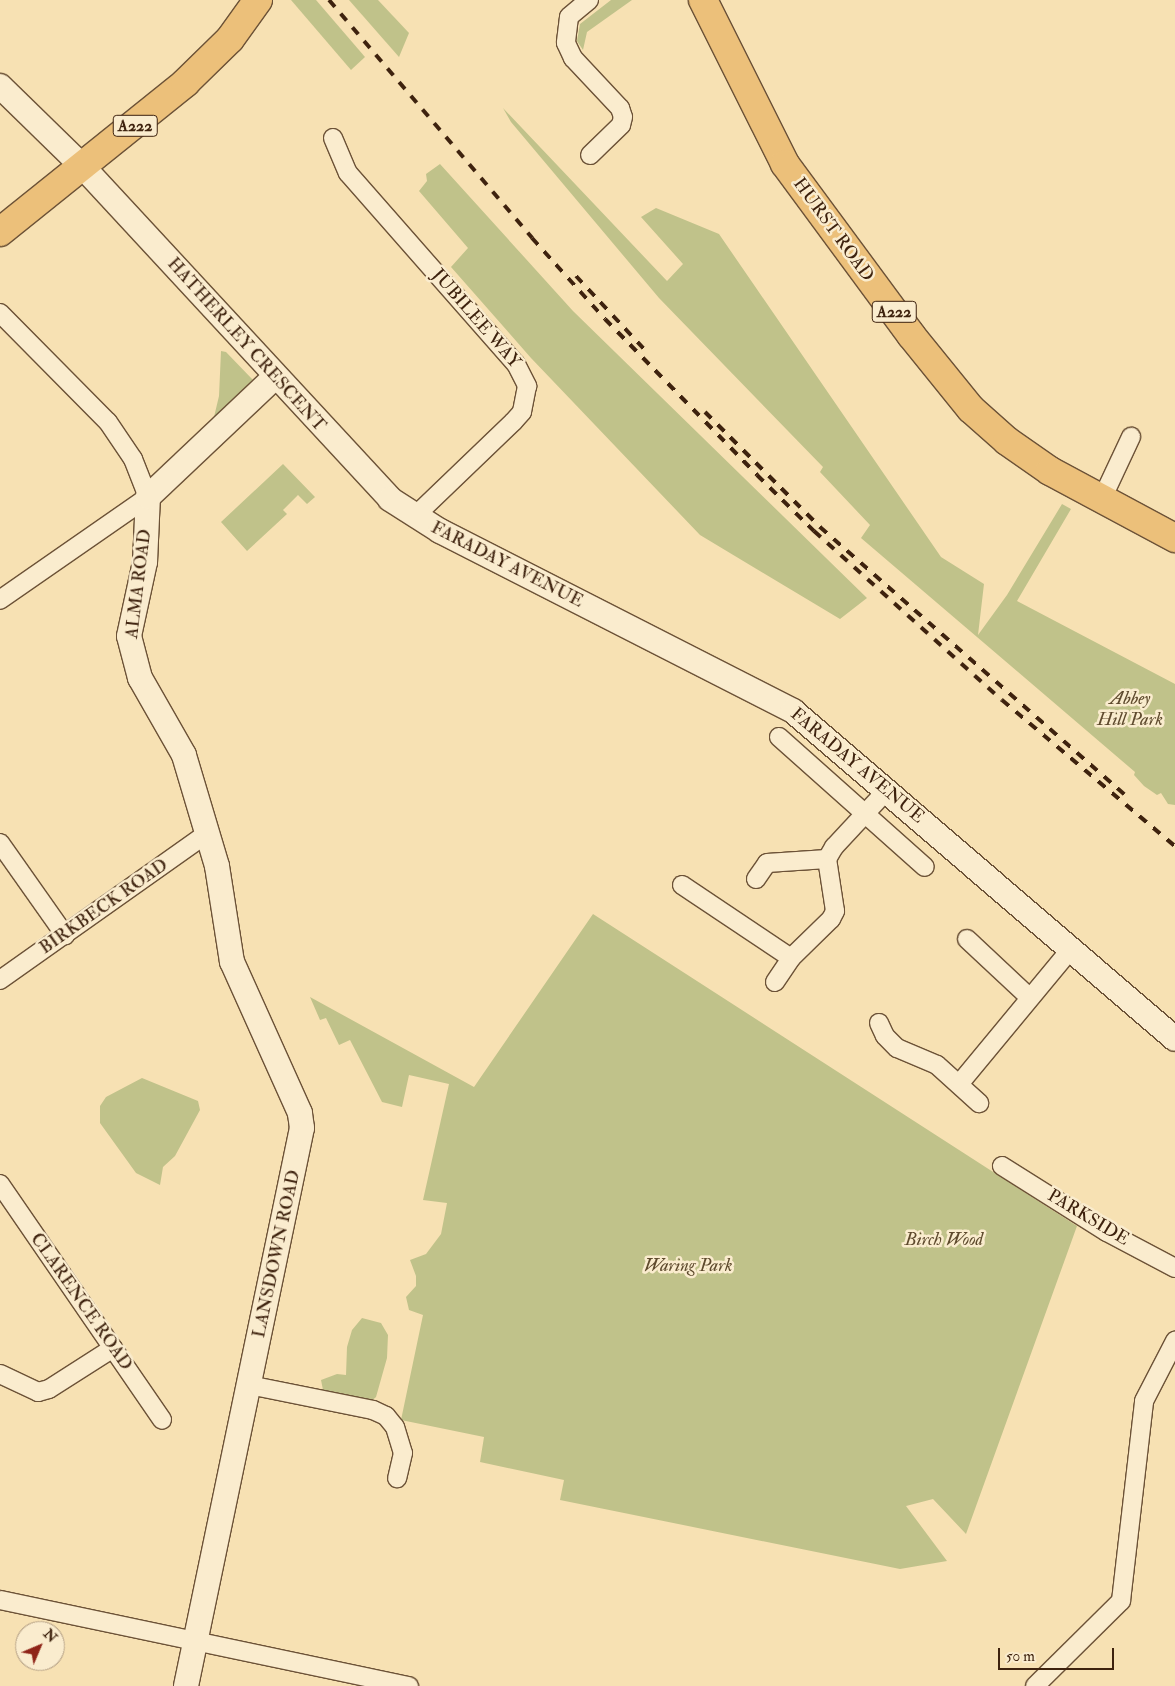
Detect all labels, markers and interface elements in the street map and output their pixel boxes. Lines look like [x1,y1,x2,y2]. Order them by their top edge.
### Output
road number: A222 [112,112,158,140]
street label: HURST ROAD [788,174,878,286]
street label: HATHERLEY CRESCENT [162,254,330,436]
street label: JUBILEE WAY [427,265,525,373]
road number: A222 [872,298,916,326]
street label: FARADAY AVENUE [427,517,587,613]
street label: ALMA ROAD [122,528,156,640]
park label: Abbey Hill Park [1097,689,1163,732]
street label: FARADAY AVENUE [786,704,928,828]
street label: BIRKBECK ROAD [36,855,172,959]
street label: LANSDOWN ROAD [249,1168,305,1340]
street label: PARKSIDE [1043,1185,1133,1251]
street label: CLARENCE ROAD [25,1229,137,1375]
park label: Birch Wood [905,1229,983,1251]
park label: Waring Park [644,1255,732,1277]
north arrow [15,1621,65,1671]
text: N [40,1625,61,1646]
scale bar [1000,1638,1116,1670]
text: 50 m [1006,1647,1035,1666]

